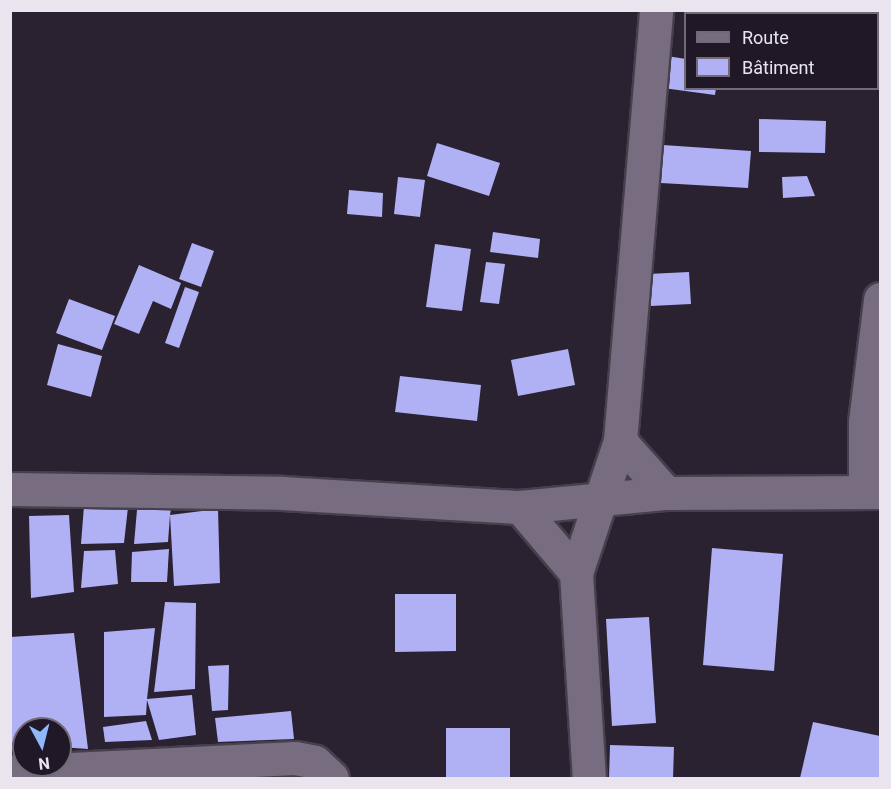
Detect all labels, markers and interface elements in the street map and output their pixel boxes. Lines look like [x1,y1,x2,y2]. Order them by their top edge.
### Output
legend [684,12,879,90]
text: Route [742,27,789,48]
text: Bâtiment [742,57,814,78]
north arrow [12,717,72,777]
text: N [37,753,51,773]

